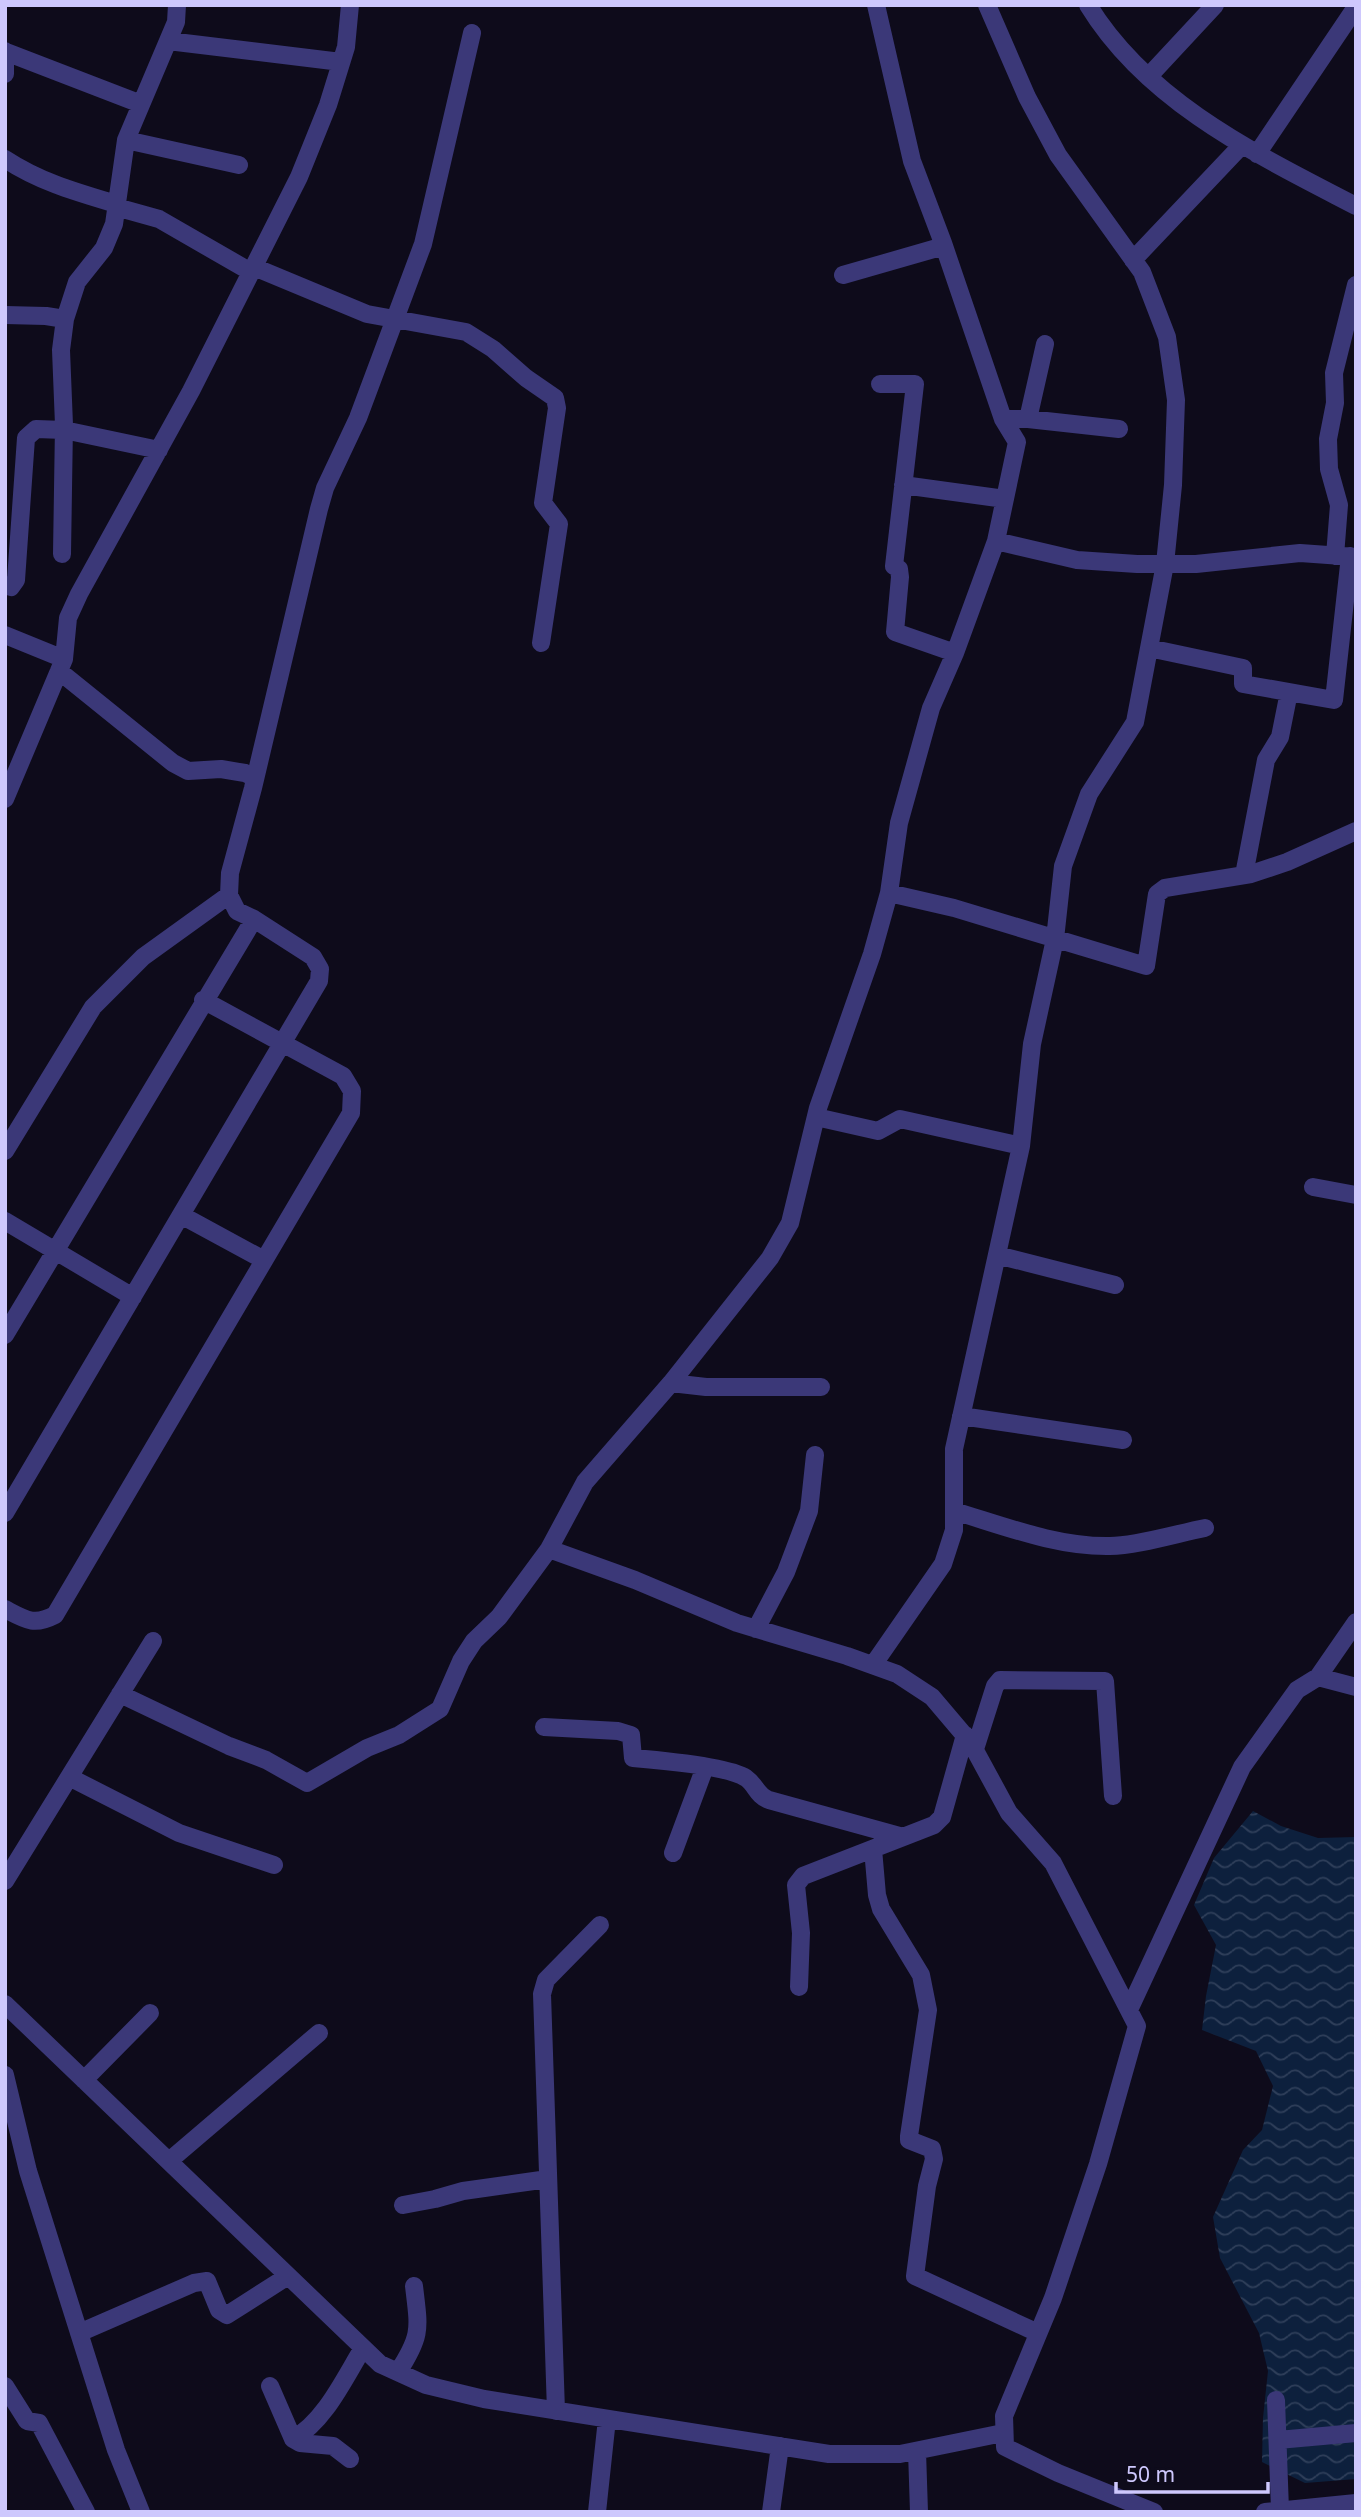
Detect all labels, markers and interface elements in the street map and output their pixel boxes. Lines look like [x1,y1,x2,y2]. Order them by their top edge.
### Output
scale bar [1116,2450,1268,2494]
text: 50 m [1126,2460,1175,2488]

